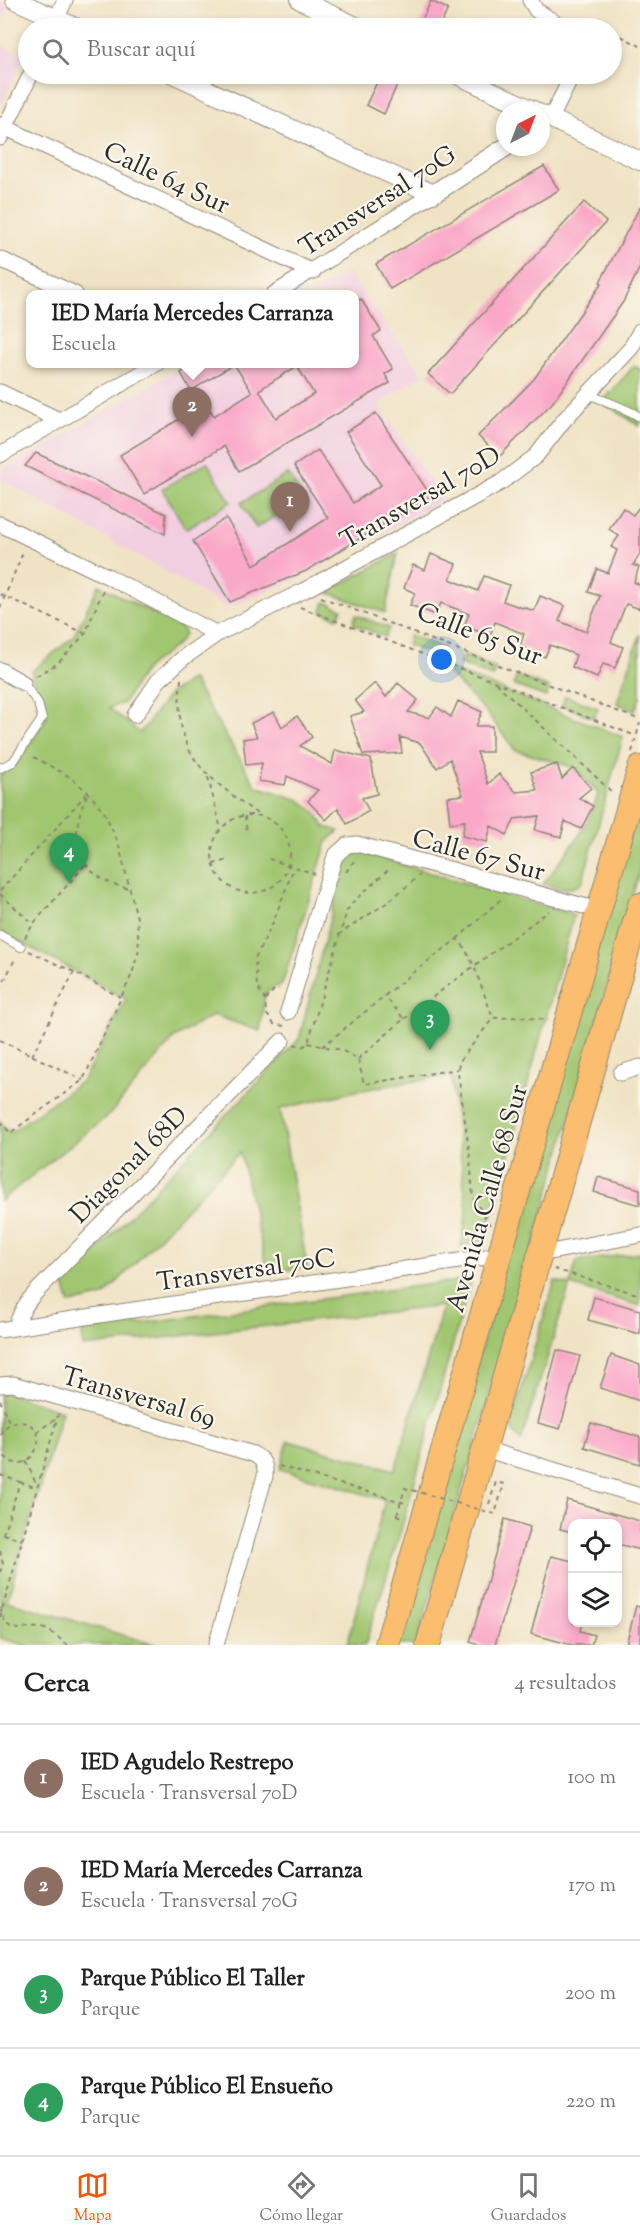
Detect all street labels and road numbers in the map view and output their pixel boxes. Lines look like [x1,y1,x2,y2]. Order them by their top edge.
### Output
street label: Calle 64 Sur [97,134,236,225]
street label: Transversal 70G [293,137,464,267]
street label: Transversal 70D [334,438,508,560]
street label: Calle 65 Sur [411,594,548,676]
street label: Calle 67 Sur [408,821,549,892]
street label: Avenida Calle 68 Sur [438,1080,539,1317]
street label: Diagonal 68D [63,1099,197,1233]
street label: Transversal 70C [155,1241,338,1302]
street label: Transversal 69 [57,1359,220,1438]

